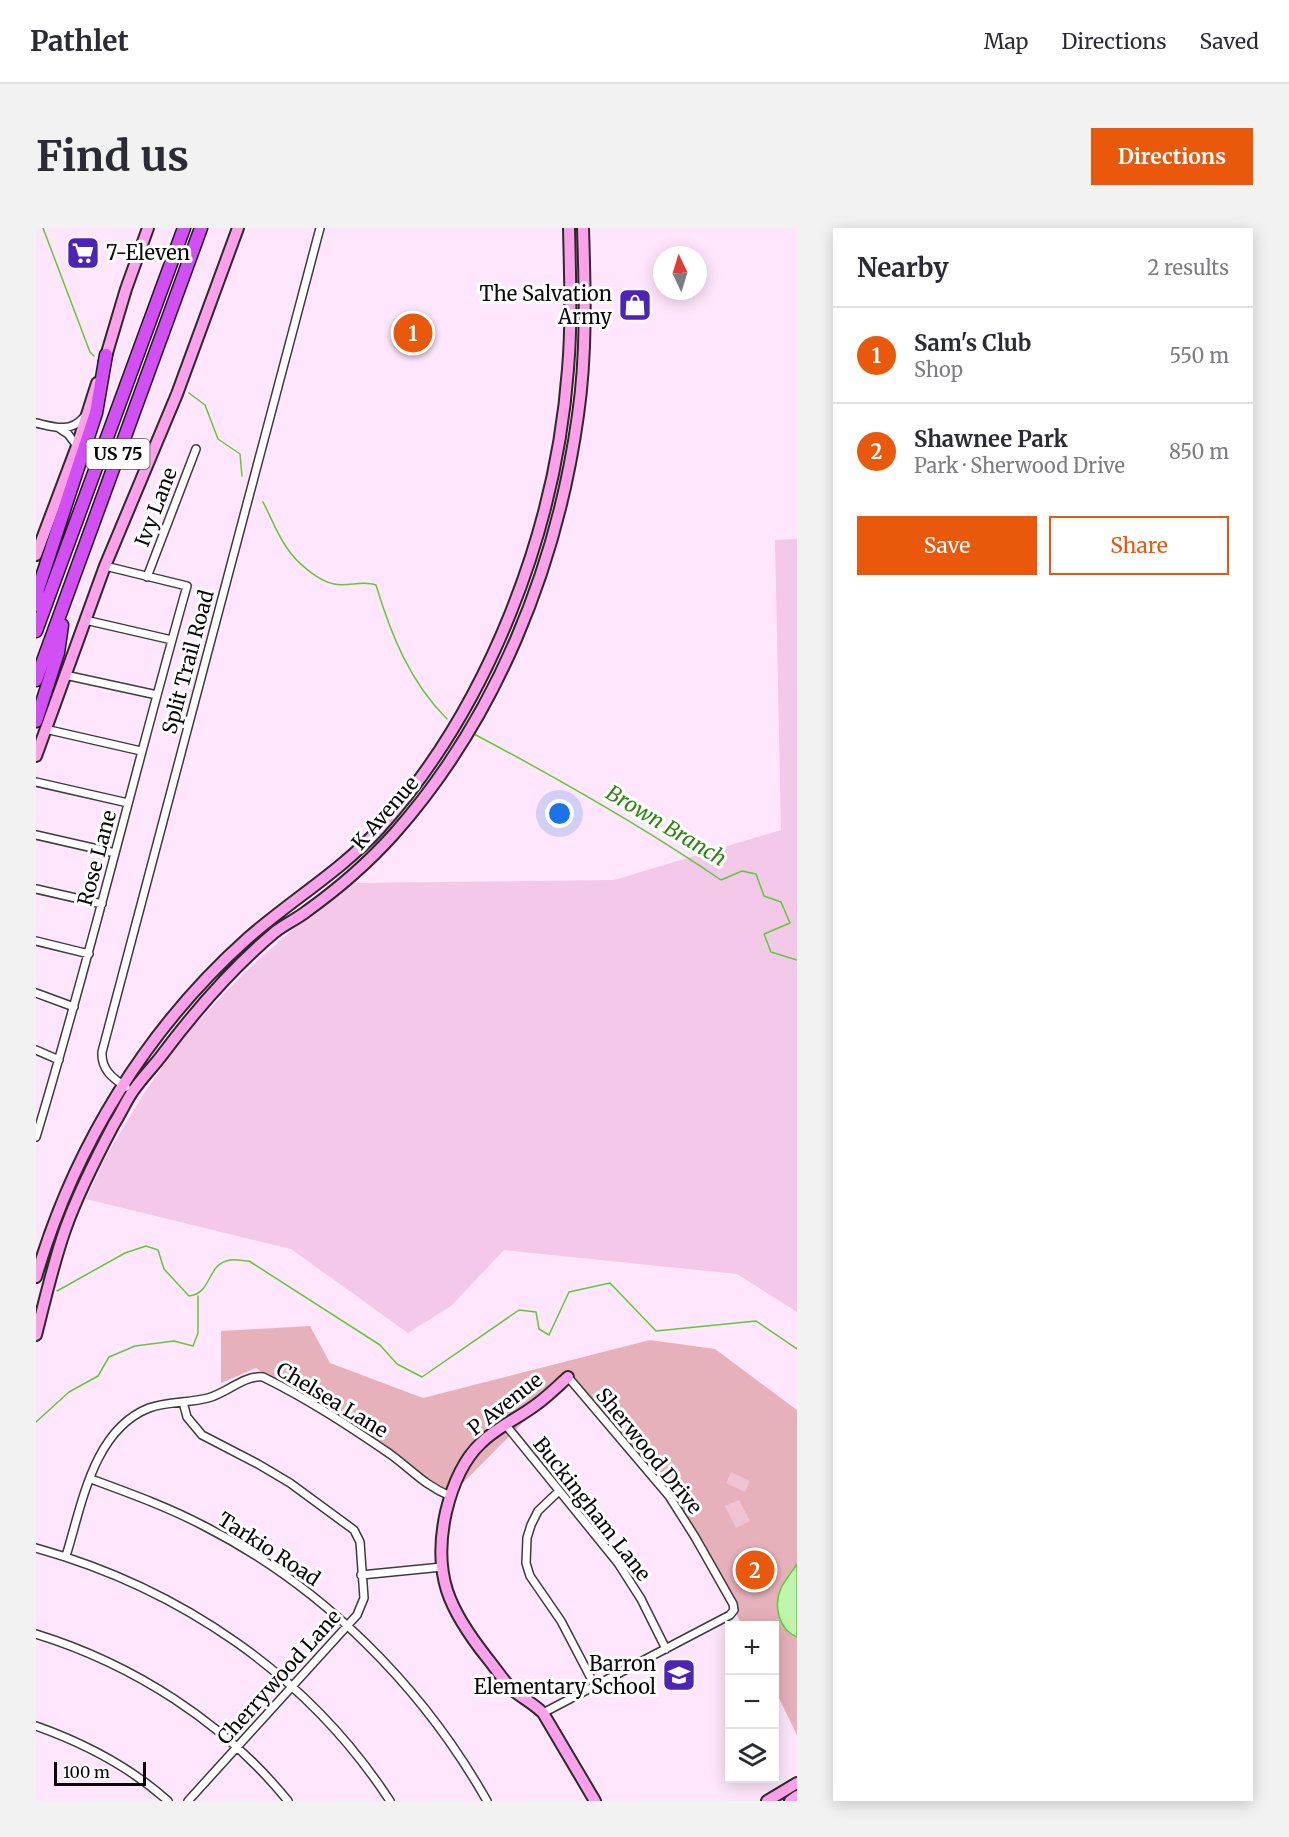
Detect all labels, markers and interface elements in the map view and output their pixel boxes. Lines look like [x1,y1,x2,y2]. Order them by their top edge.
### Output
text: Pathlet [30,23,129,59]
text: Map [984,28,1028,55]
text: Directions [1061,28,1166,55]
text: Saved [1199,28,1259,55]
button: Directions [1091,128,1253,185]
text: Find us [36,130,189,182]
supermarket icon: 7-Eleven [65,235,101,271]
place label: 7-Eleven [106,240,190,265]
north arrow [653,246,707,300]
text: Nearby [857,251,949,284]
text: 2 results [1147,255,1229,280]
place label: The Salvation Army [480,281,612,329]
shop icon: The Salvation Army [617,287,653,323]
pin: 1 [394,310,433,356]
text: Sam's Club [914,329,1031,357]
text: 1 [872,343,881,368]
text: 550 m [1170,343,1229,368]
text: Shop [914,357,963,382]
text: Shawnee Park [914,425,1068,453]
road number: US 75 [86,439,149,469]
text: 2 [871,439,882,464]
text: 850 m [1169,439,1229,464]
text: Park · Sherwood Drive [914,453,1125,478]
street label: Ivy Lane [129,464,182,550]
button: Save [857,516,1037,575]
button: Share [1049,516,1229,575]
street label: Split Trail Road [156,587,219,737]
street label: K Avenue [346,771,423,855]
water label: Brown Branch [601,779,731,872]
your location [545,799,574,828]
street label: Rose Lane [72,807,121,908]
street label: Chelsea Lane [272,1356,393,1443]
street label: P Avenue [462,1367,547,1440]
street label: Sherwood Drive [591,1383,708,1519]
street label: Buckingham Lane [528,1432,656,1586]
street label: Tarkio Road [213,1506,325,1591]
pin: 2 [736,1548,774,1592]
street label: Cherrywood Lane [212,1604,346,1749]
map controls [725,1621,779,1783]
button: + [725,1621,779,1675]
place label: Barron Elementary School [474,1651,656,1699]
school or university icon: Barron Elementary School [661,1657,697,1693]
button: − [725,1675,779,1729]
button: layers [725,1729,779,1783]
scale bar [54,1759,146,1786]
text: 100 m [63,1762,110,1782]

